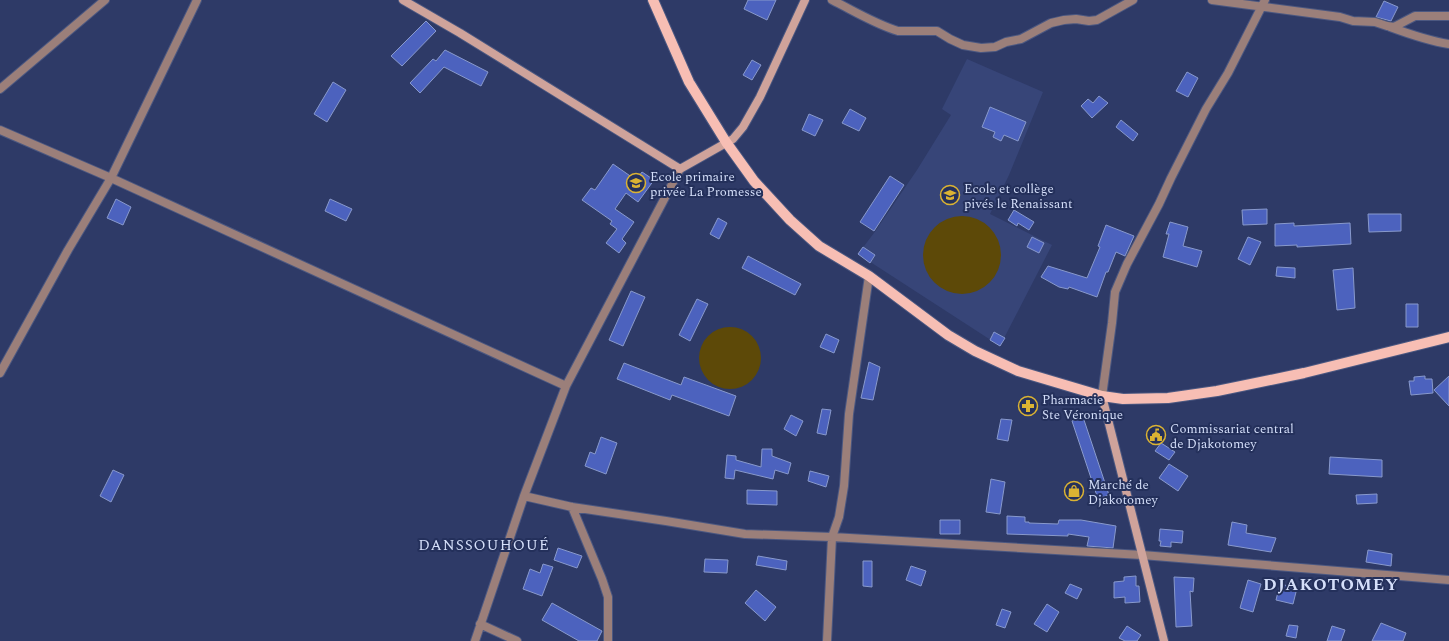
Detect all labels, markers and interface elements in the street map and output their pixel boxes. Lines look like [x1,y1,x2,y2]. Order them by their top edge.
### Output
place label: Ecole primaire privée La Promesse [650,167,762,202]
school or university icon: Ecole primaire privée La Promesse [625,172,647,194]
place label: Ecole et collège pivés le Renaissant [964,179,1073,214]
school or university icon: Ecole et collège pivés le Renaissant [939,184,961,206]
place label: Pharmacie Ste Véronique [1042,390,1123,425]
pharmacy icon: Pharmacie Ste Véronique [1017,395,1039,417]
place label: Commissariat central de Djakotomey [1170,419,1294,454]
public building icon: Commissariat central de Djakotomey [1145,424,1167,446]
place label: Marché de Djakotomey [1088,475,1159,510]
shop icon: Marché de Djakotomey [1063,480,1085,502]
district label: DANSSOUHOUÉ [418,534,550,557]
district label: DJAKOTOMEY [1263,572,1399,598]

